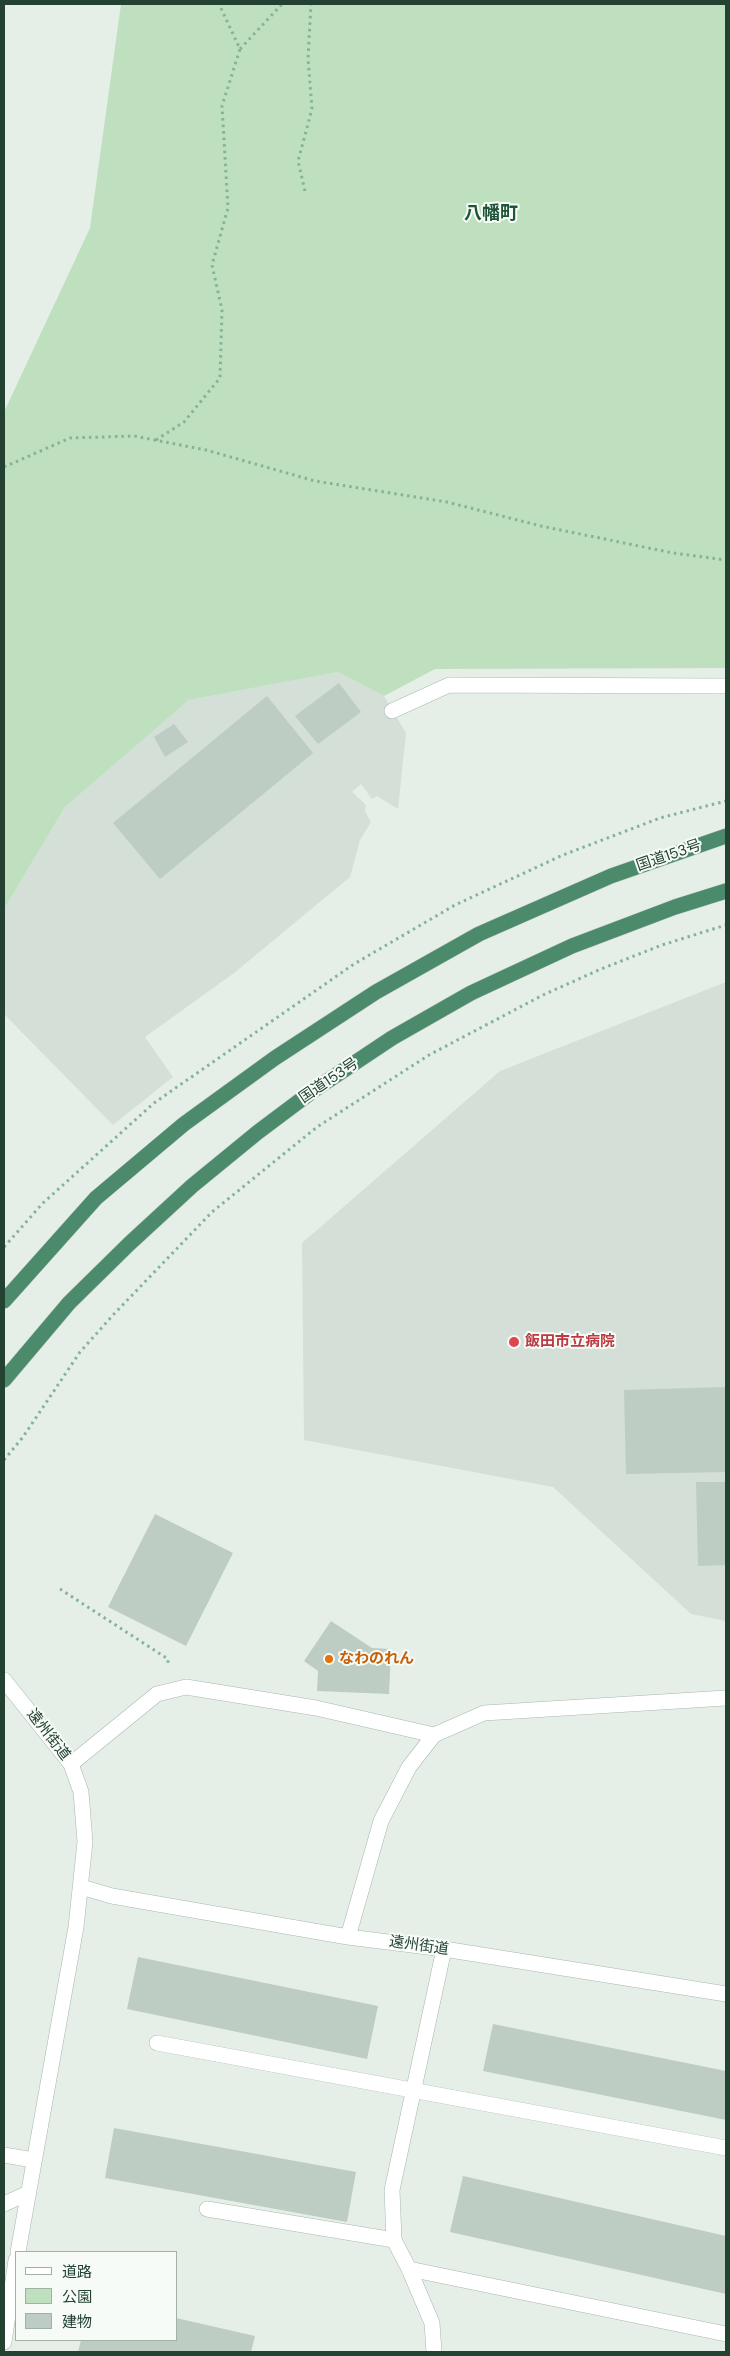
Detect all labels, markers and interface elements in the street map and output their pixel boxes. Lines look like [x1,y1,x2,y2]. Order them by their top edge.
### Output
district label: 八幡町 [464,203,518,225]
street label: 国道153号 [634,836,704,876]
street label: 国道153号 [296,1055,362,1107]
place label: 飯田市立病院 [525,1333,615,1351]
marker: 飯田市立病院 [507,1335,521,1349]
place label: なわのれん [339,1650,414,1668]
marker: なわのれん [323,1653,335,1665]
street label: 遠州街道 [22,1706,74,1764]
street label: 遠州街道 [388,1933,450,1959]
legend [15,2251,178,2341]
text: 道路 [62,2262,92,2282]
text: 公園 [62,2287,92,2307]
text: 建物 [62,2312,92,2332]

